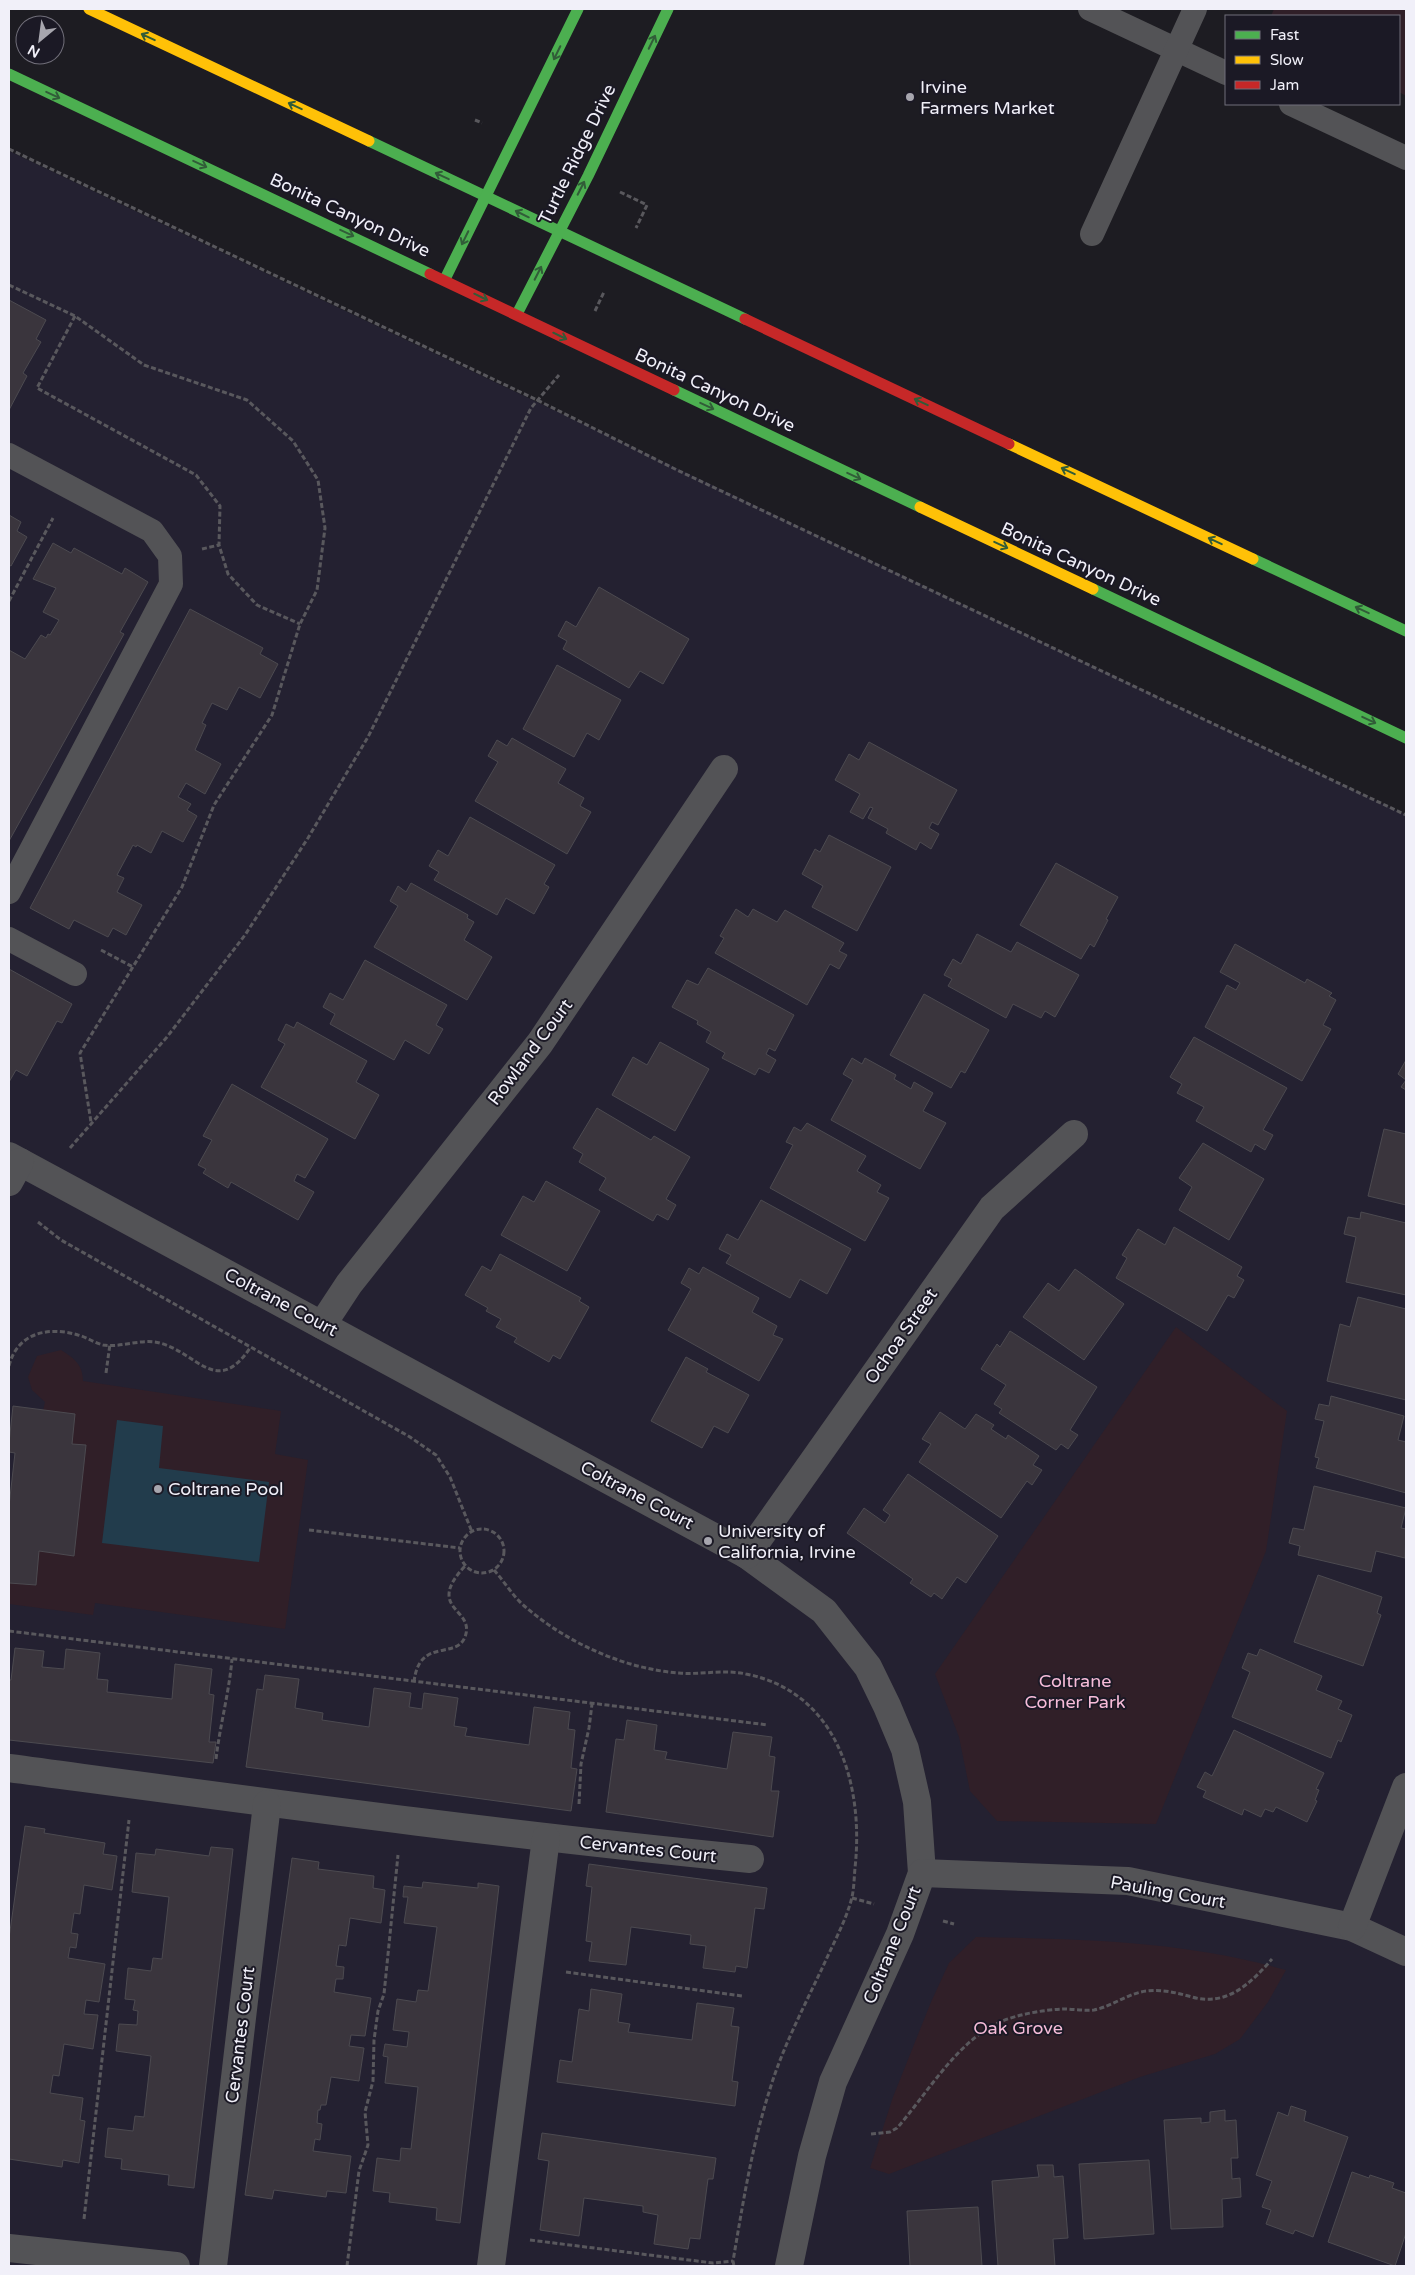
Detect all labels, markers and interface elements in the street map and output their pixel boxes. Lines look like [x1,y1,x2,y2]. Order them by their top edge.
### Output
north arrow [15,15,65,65]
legend [1225,15,1400,105]
text: Fast [1270,26,1300,44]
one-way arrow [141,32,156,41]
one-way arrow [647,35,657,50]
text: N [25,41,43,61]
one-way arrow [552,45,562,60]
text: Slow [1270,51,1304,69]
place label: Irvine Farmers Market [920,76,1055,119]
text: Jam [1270,76,1299,94]
street label: Turtle Ridge Drive [534,80,620,228]
one-way arrow [45,90,60,100]
marker: Irvine Farmers Market [904,91,916,103]
one-way arrow [288,101,303,111]
one-way arrow [192,160,207,169]
street label: Bonita Canyon Drive [266,168,434,262]
one-way arrow [435,171,450,180]
one-way arrow [576,181,586,196]
one-way arrow [515,209,530,219]
one-way arrow [339,229,354,239]
one-way arrow [460,230,469,245]
one-way arrow [534,266,543,281]
one-way arrow [473,293,488,302]
one-way arrow [553,331,568,341]
street label: Bonita Canyon Drive [631,343,799,437]
one-way arrow [914,397,929,406]
one-way arrow [699,402,714,411]
one-way arrow [1061,466,1076,476]
one-way arrow [846,471,861,481]
street label: Bonita Canyon Drive [997,517,1165,611]
one-way arrow [1208,535,1223,545]
one-way arrow [993,541,1008,551]
one-way arrow [1355,605,1370,614]
one-way arrow [1361,716,1376,726]
street label: Rowland Court [483,994,577,1109]
street label: Coltrane Court [221,1263,342,1341]
street label: Ochoa Street [860,1284,942,1388]
street label: Coltrane Court [577,1456,698,1534]
place label: Coltrane Pool [168,1478,284,1500]
marker: Coltrane Pool [152,1483,164,1495]
place label: University of California, Irvine [718,1520,856,1563]
marker: University of California, Irvine [702,1535,714,1547]
park label: Coltrane Corner Park [1024,1670,1126,1713]
street label: Cervantes Court [578,1831,718,1867]
street label: Pauling Court [1109,1871,1227,1913]
street label: Coltrane Court [858,1883,926,2007]
street label: Cervantes Court [221,1965,259,2105]
park label: Oak Grove [973,2017,1063,2039]

